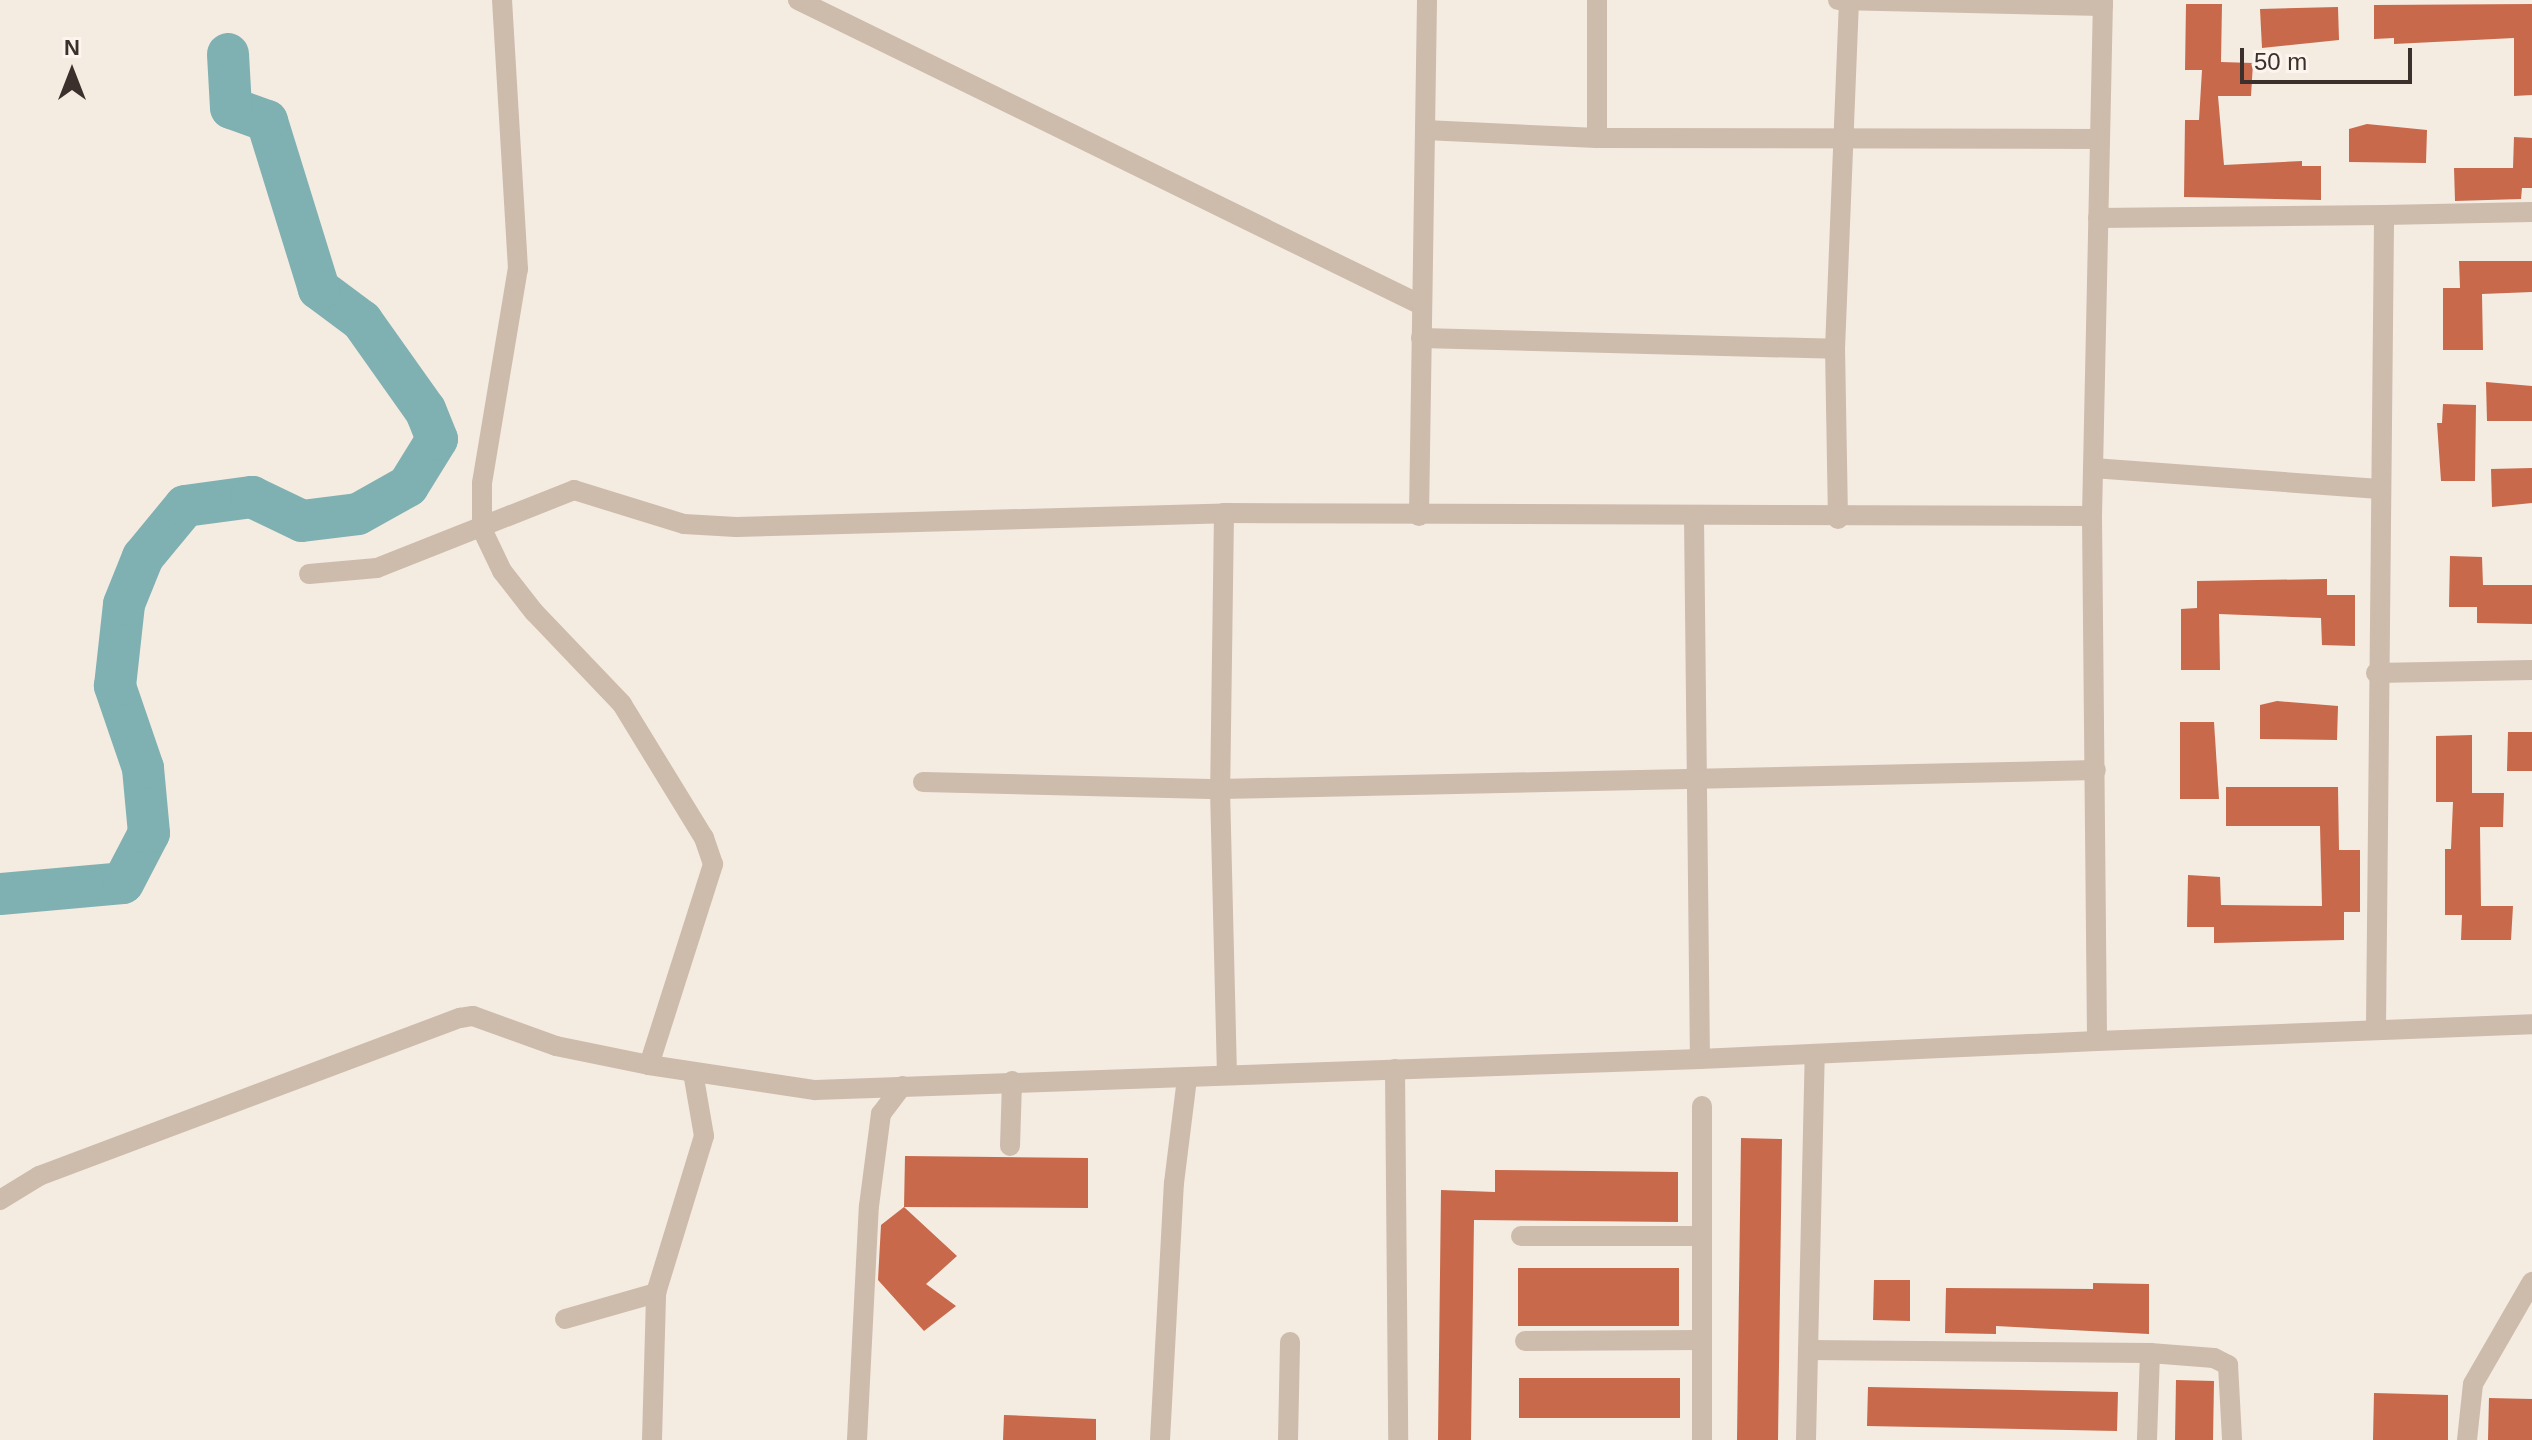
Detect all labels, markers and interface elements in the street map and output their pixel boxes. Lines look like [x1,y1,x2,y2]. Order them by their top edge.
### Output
north arrow [32,32,112,112]
scale bar [2244,32,2416,82]
text: N [64,35,80,60]
text: 50 m [2254,48,2307,75]

